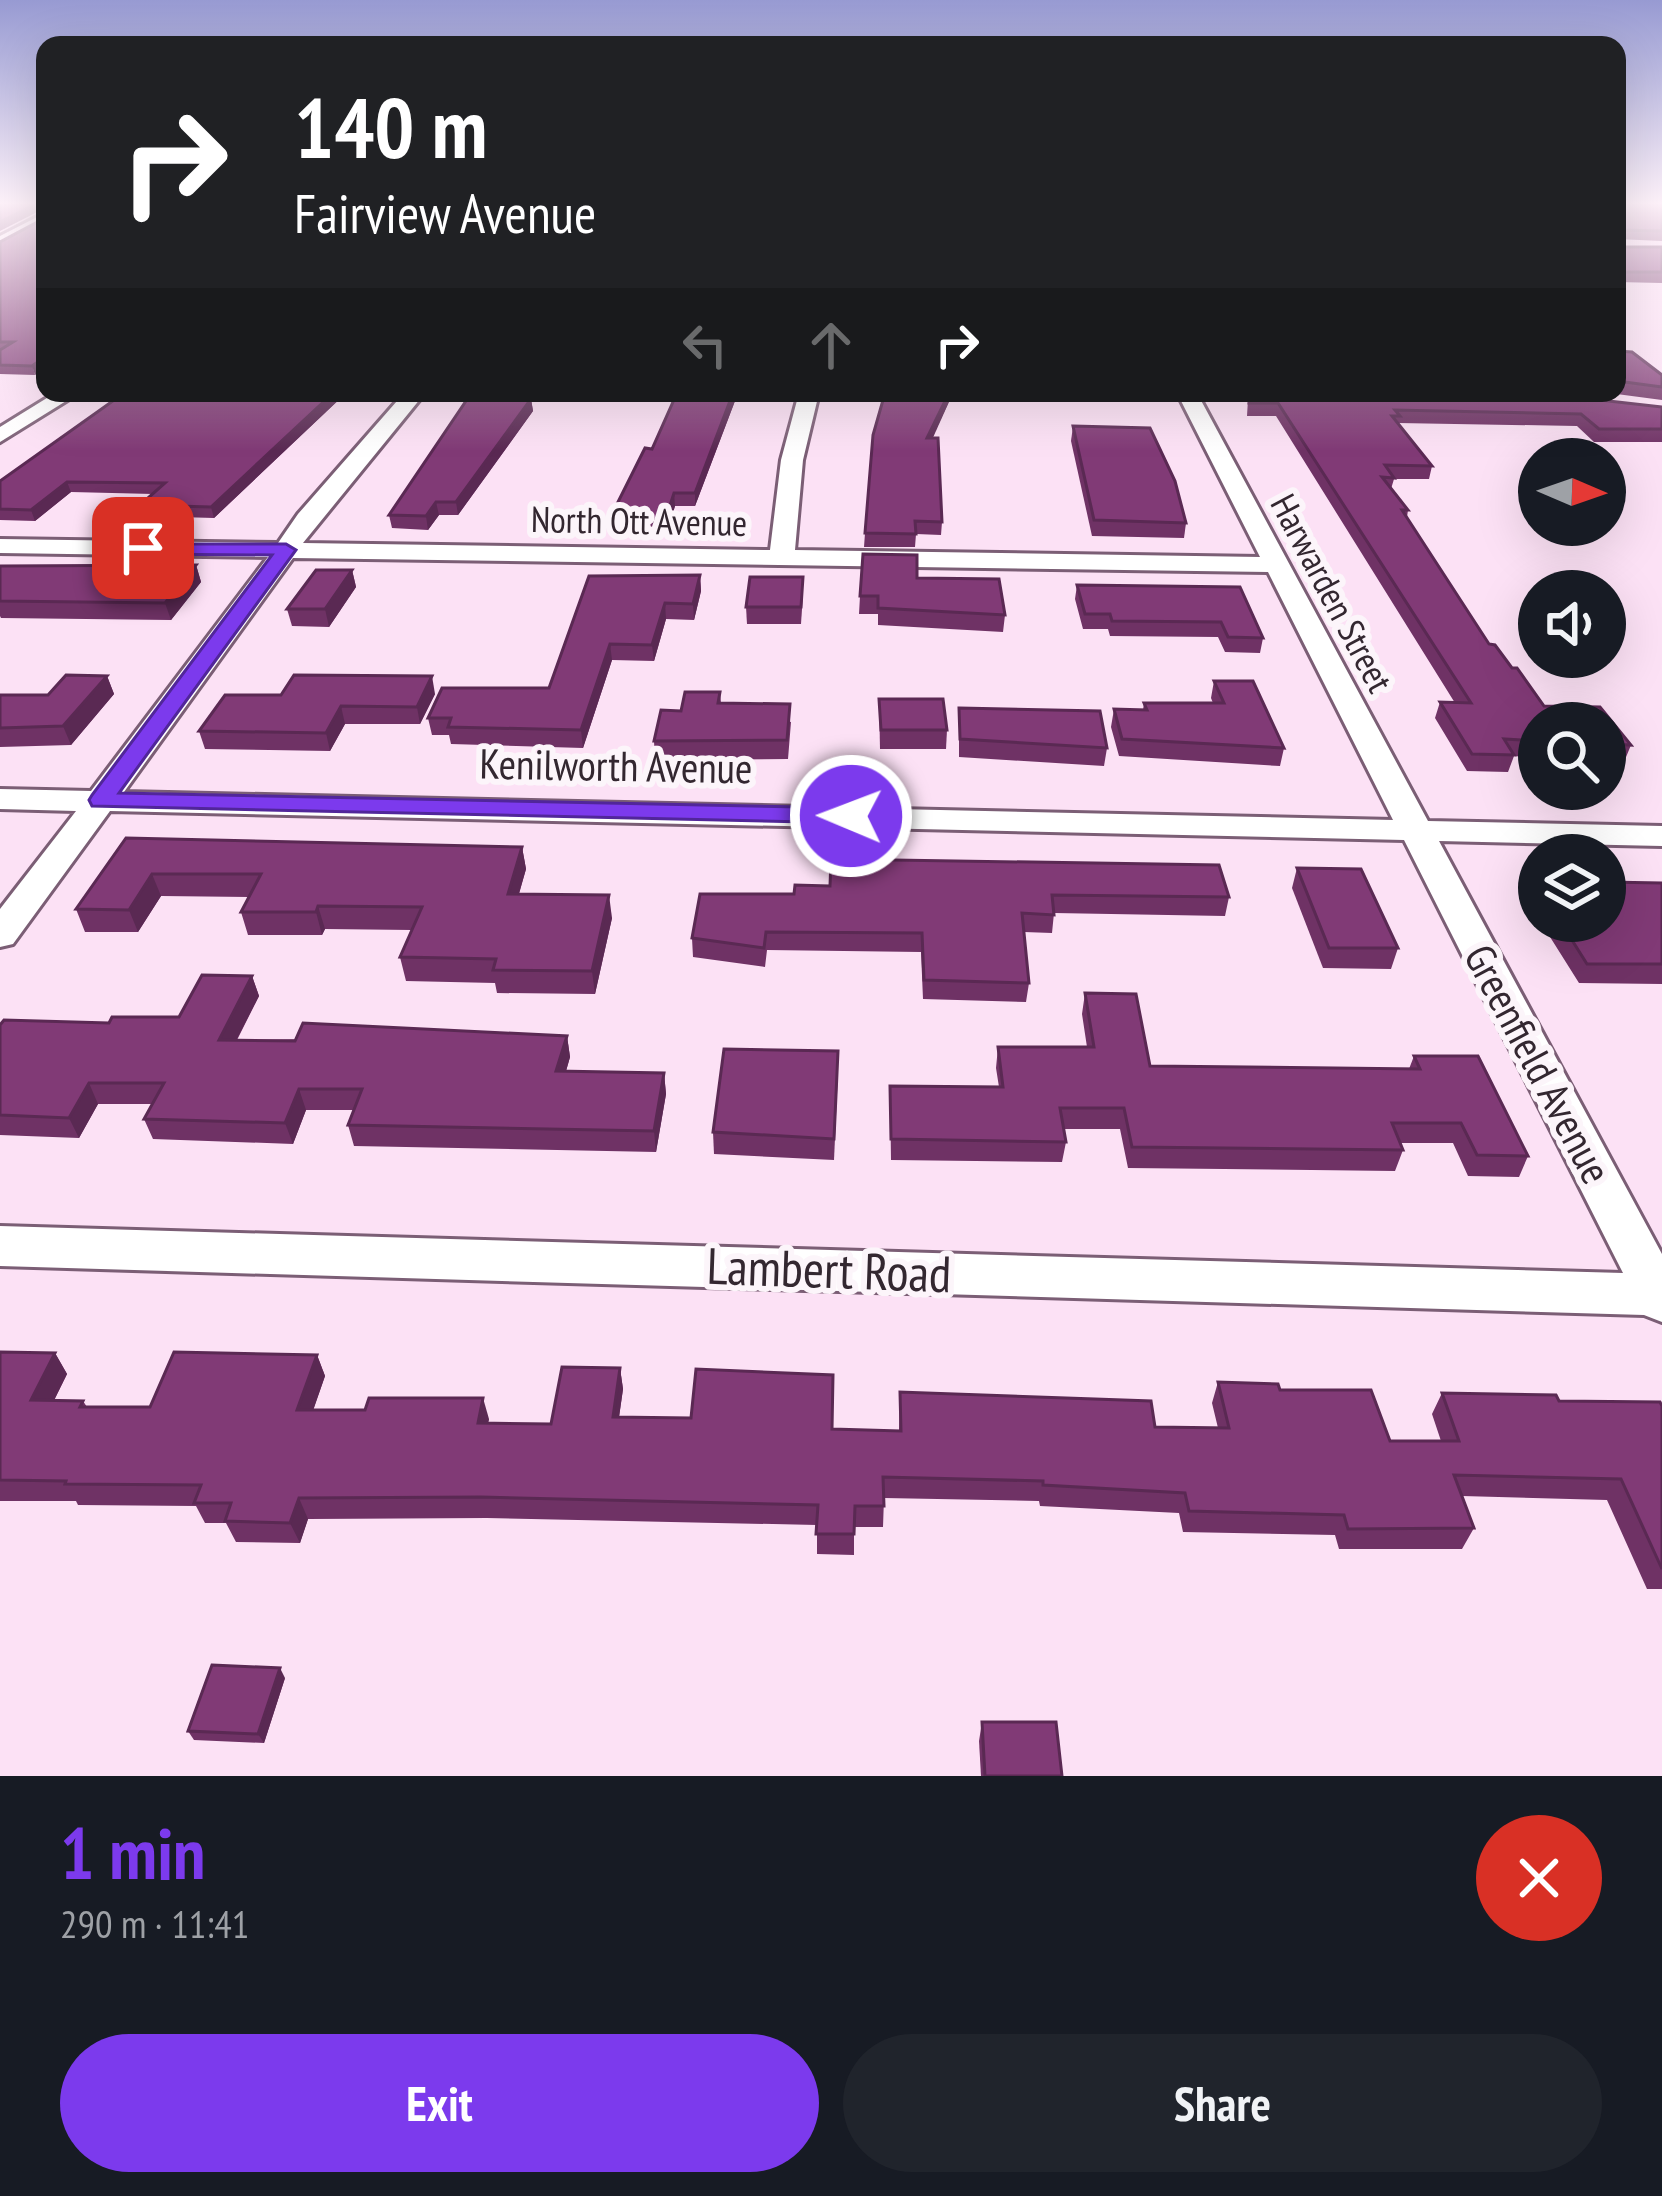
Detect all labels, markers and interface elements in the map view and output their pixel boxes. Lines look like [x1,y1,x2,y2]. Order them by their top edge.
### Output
text: 140 m [294,72,487,181]
icon: right [96,84,252,240]
text: Fairview Avenue [294,178,596,248]
icon: left [672,312,738,378]
icon: ahead [798,312,864,378]
icon: right [924,312,990,378]
north arrow [1518,438,1626,546]
map controls [1518,438,1626,942]
street label: Harwarden Street [1261,486,1404,700]
street label: North Ott Avenue [530,495,748,546]
pin [92,497,194,599]
icon: arrive [110,515,176,581]
button: sound [1518,570,1626,678]
button: search [1518,702,1626,810]
street label: Kenilworth Avenue [479,736,753,795]
position arrow [788,753,914,879]
button: layers [1518,834,1626,942]
street label: Greenfield Avenue [1453,935,1624,1193]
street label: Lambert Road [706,1232,952,1306]
text: 1 min [60,1806,205,1899]
button: close [1476,1815,1602,1941]
text: 290 m · 11:41 [60,1898,249,1949]
button: Exit [60,2034,819,2172]
button: Share [843,2034,1602,2172]

